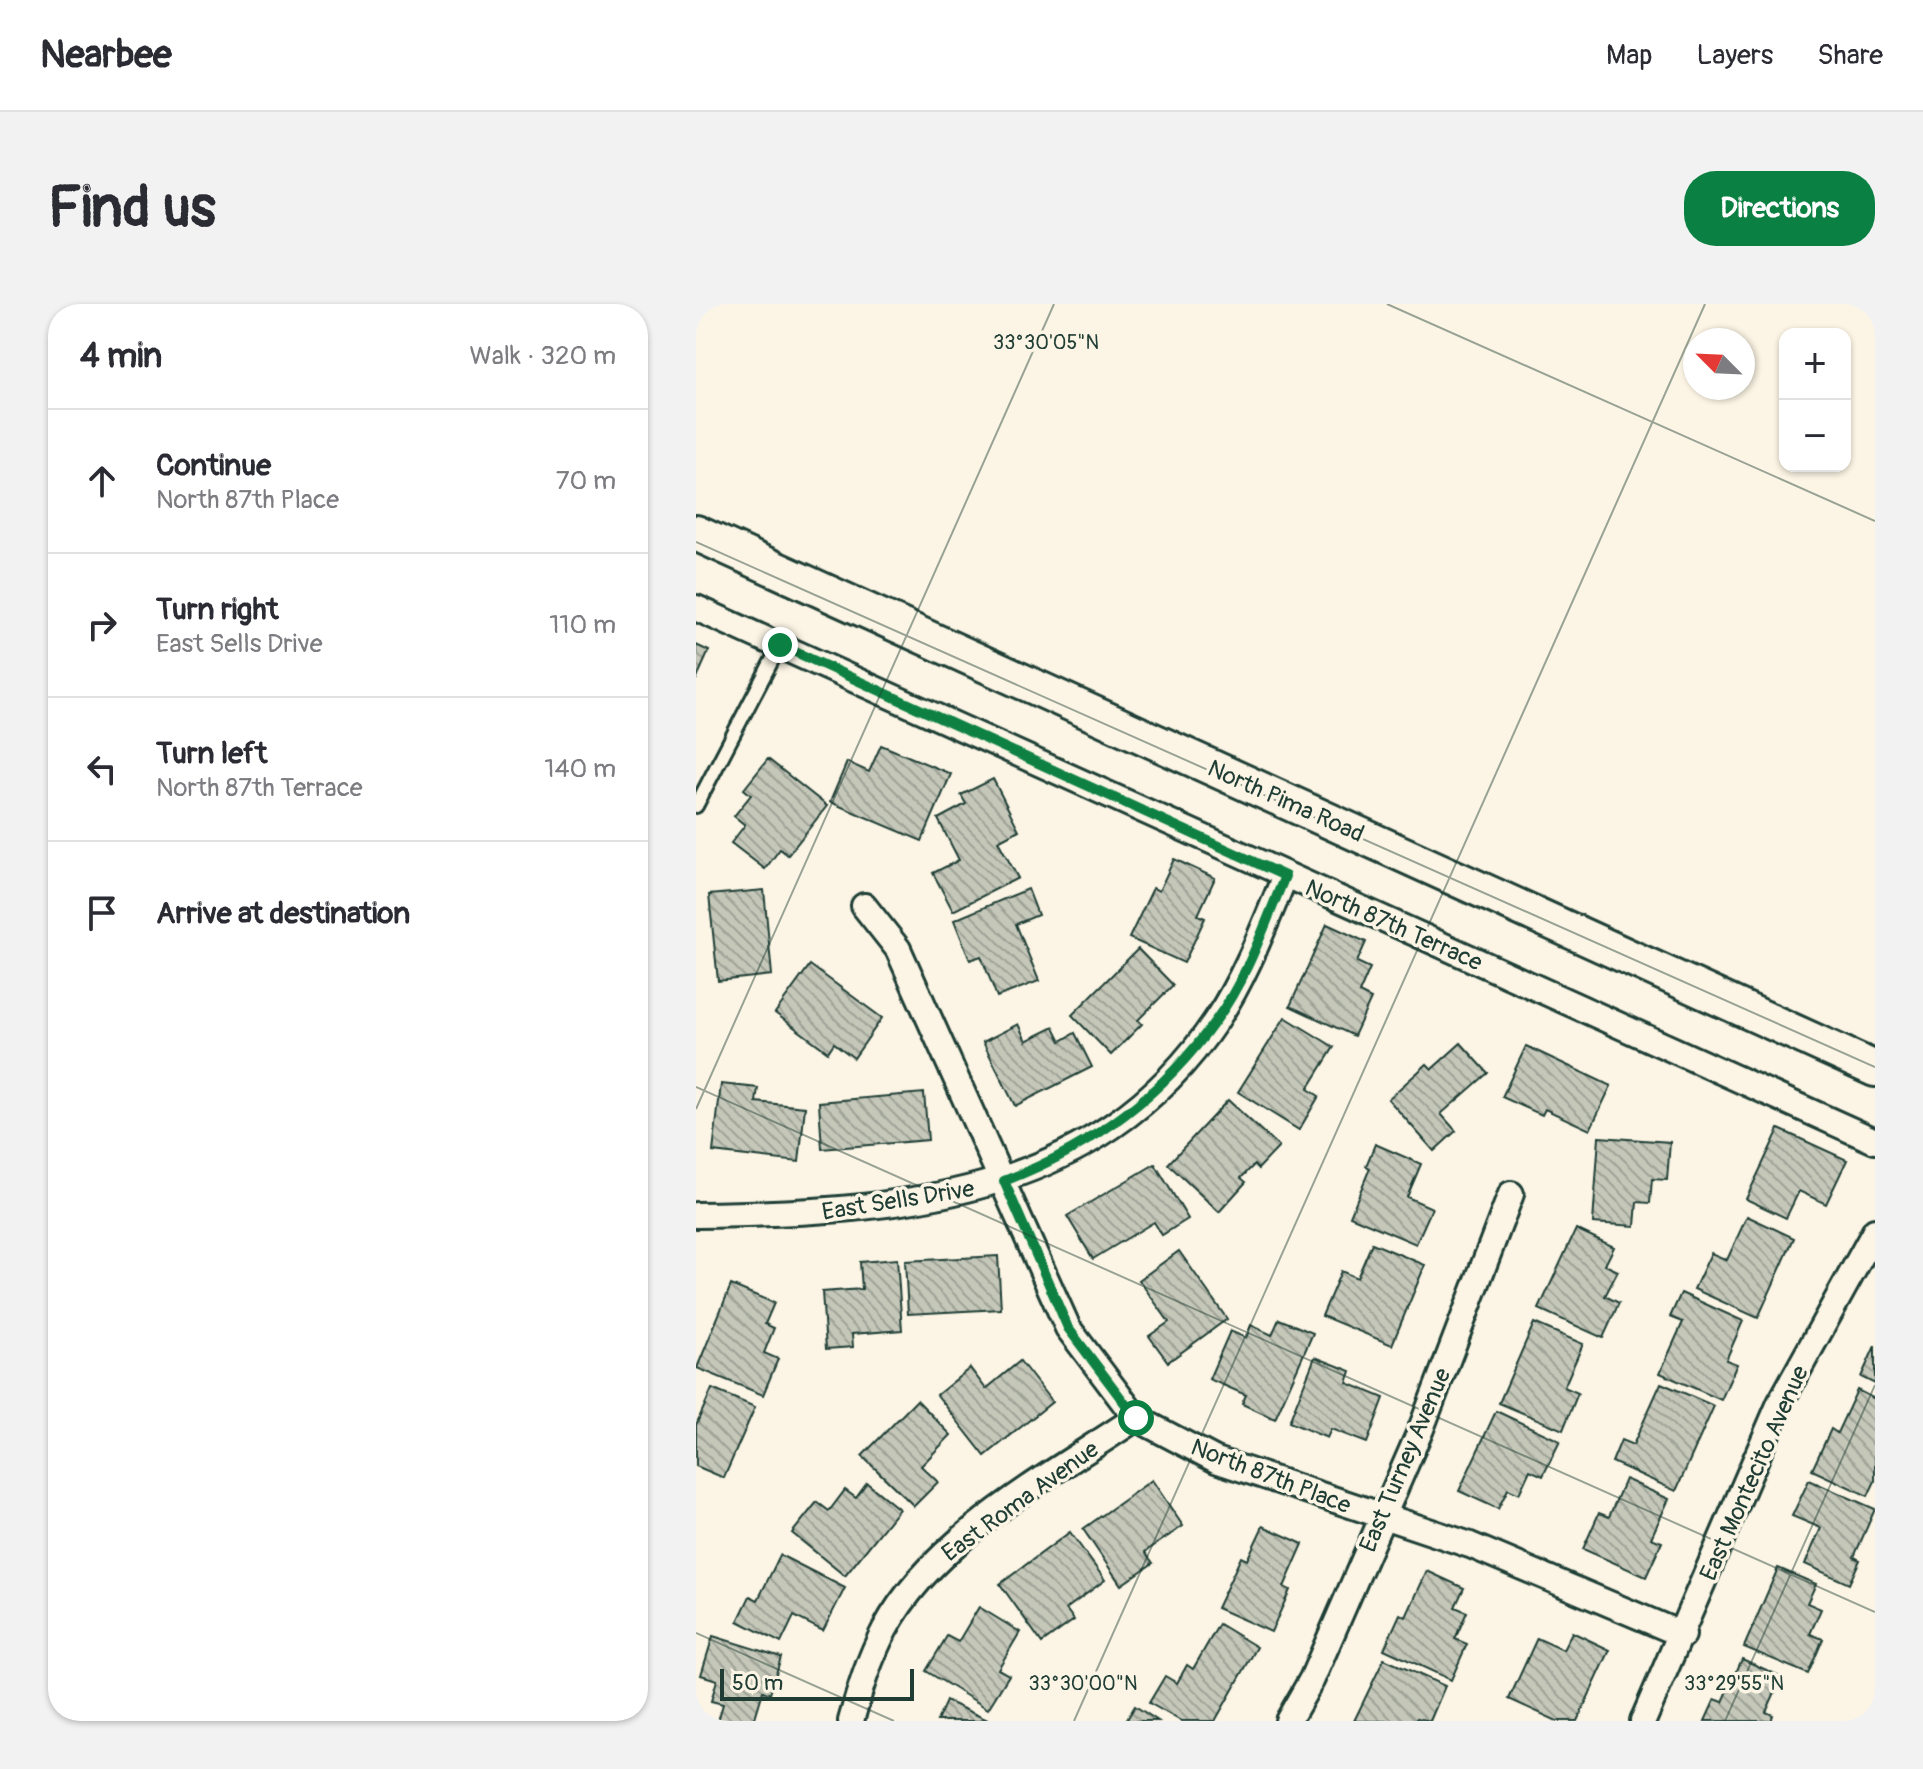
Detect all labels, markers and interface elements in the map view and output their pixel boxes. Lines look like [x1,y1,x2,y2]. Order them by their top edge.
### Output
text: Nearbee [40,31,172,79]
text: Map [1606,38,1652,73]
text: Layers [1696,38,1773,73]
text: Share [1817,38,1883,73]
button: Directions [1684,171,1875,246]
text: Find us [48,174,216,243]
north arrow [1683,328,1755,400]
map controls [1779,328,1851,472]
button: + [1779,328,1851,400]
text: 33°30'05"N [993,330,1099,355]
text: 4 min [80,335,162,378]
text: Walk · 320 m [469,340,616,372]
button: − [1779,400,1851,472]
text: Continue [156,447,271,484]
icon: ahead [80,459,124,503]
text: 70 m [556,465,616,497]
text: North 87th Place [156,484,339,516]
text: Turn right [156,591,279,628]
icon: right [80,603,124,647]
text: 110 m [549,609,616,641]
route end [762,627,798,663]
text: East Sells Drive [156,628,322,660]
text: Turn left [156,735,267,772]
icon: left [80,747,124,791]
text: 140 m [544,753,616,785]
street label: North Pima Road [1203,754,1369,849]
text: North 87th Terrace [156,772,363,804]
street label: North 87th Terrace [1301,873,1487,978]
icon: arrive [80,891,124,935]
text: Arrive at destination [156,895,410,932]
street label: East Sells Drive [820,1174,976,1227]
street label: East Montecito Avenue [1694,1361,1815,1585]
street label: East Turney Avenue [1354,1364,1457,1557]
route start [1118,1400,1154,1436]
street label: North 87th Place [1187,1433,1355,1520]
street label: East Roma Avenue [936,1435,1104,1568]
scale bar [720,1665,914,1701]
text: 50 m [732,1669,783,1697]
text: 33°30'00"N [1029,1671,1137,1696]
text: 33°29'55"N [1684,1671,1784,1696]

